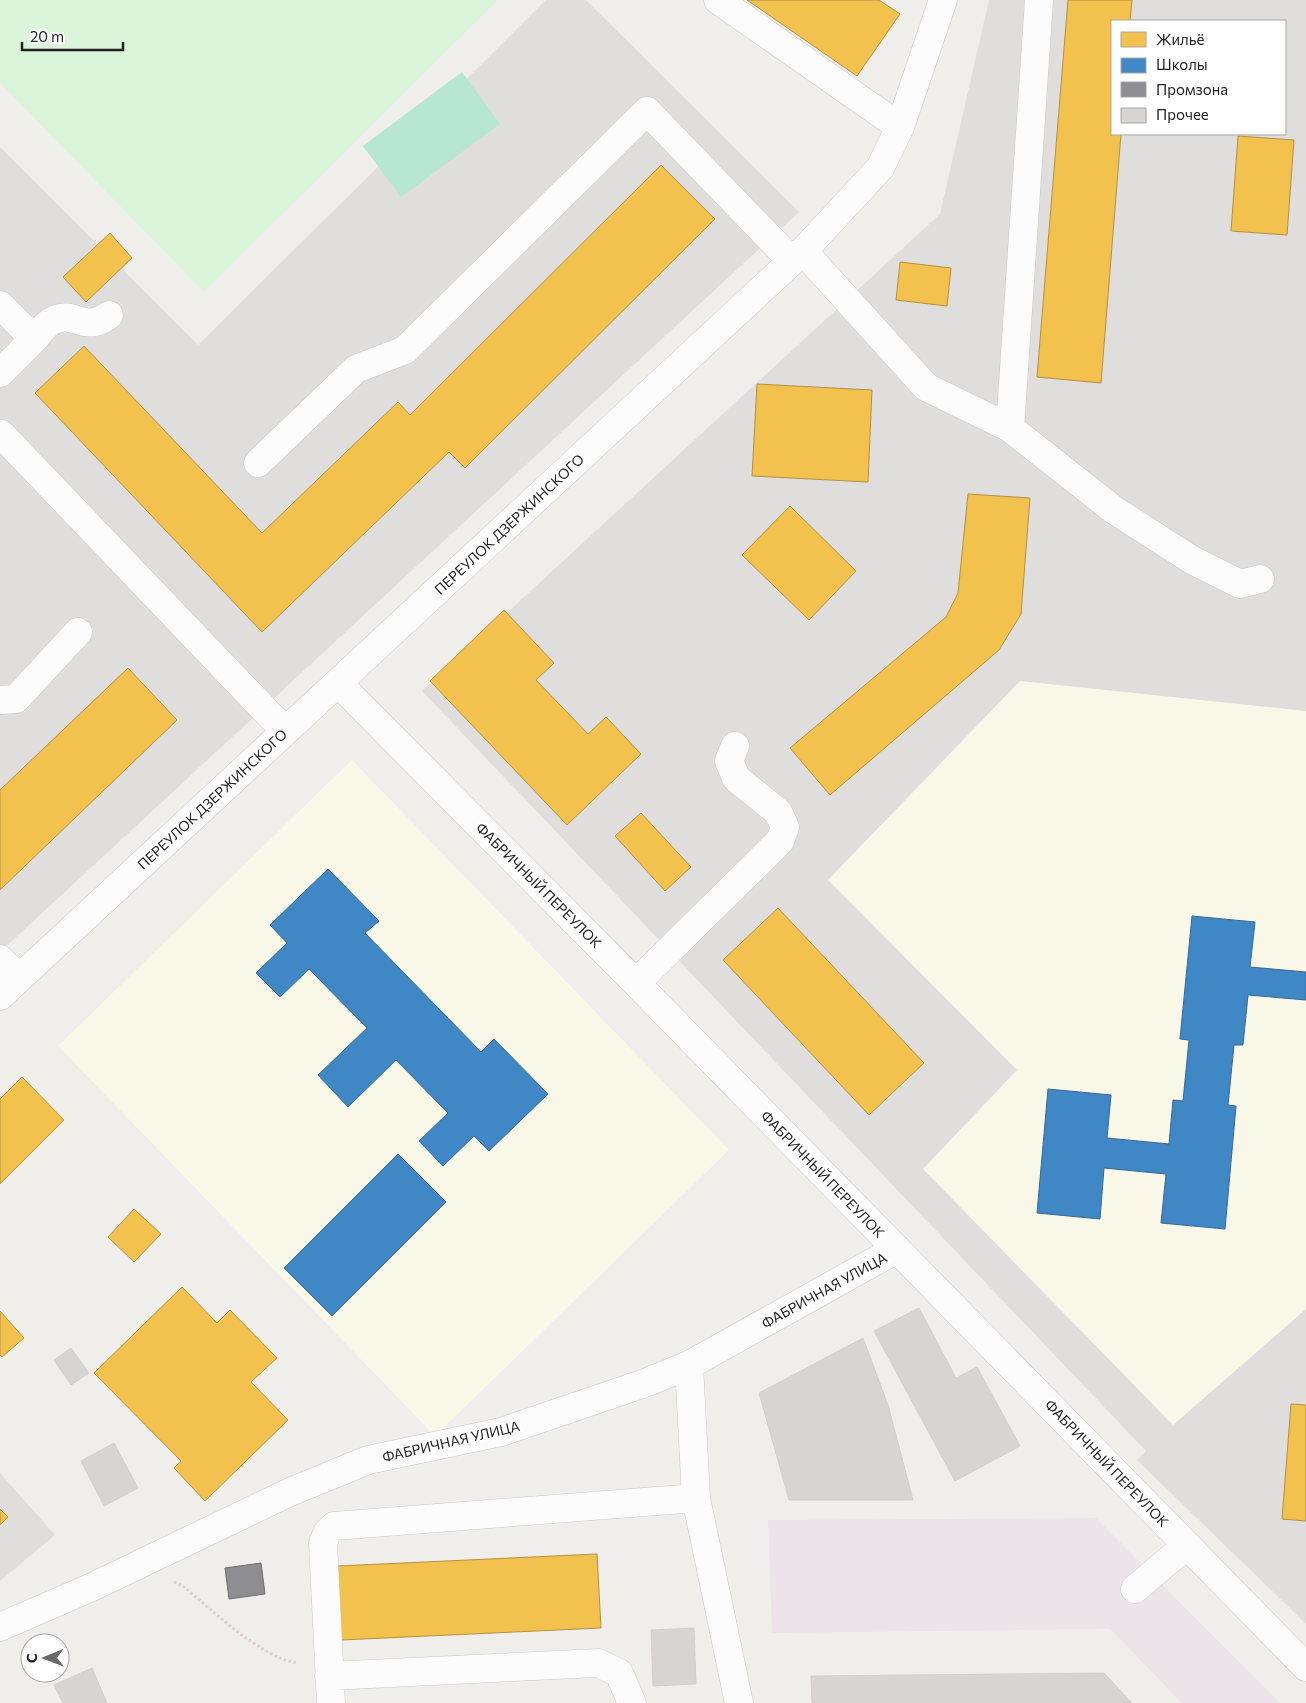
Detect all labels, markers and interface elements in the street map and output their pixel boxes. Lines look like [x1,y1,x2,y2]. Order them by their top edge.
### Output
scale bar [22,20,124,52]
legend [1111,20,1286,135]
text: 20 m [30,27,64,45]
text: Жильё [1156,30,1204,48]
text: Школы [1156,55,1208,73]
text: Промзона [1156,80,1228,98]
text: Прочее [1156,105,1209,123]
street label: ПЕРЕУЛОК ДЗЕРЖИНСКОГО [431,450,587,598]
street label: ПЕРЕУЛОК ДЗЕРЖИНСКОГО [134,725,290,873]
street label: ФАБРИЧНЫЙ ПЕРЕУЛОК [473,819,605,951]
street label: ФАБРИЧНЫЙ ПЕРЕУЛОК [758,1107,888,1241]
street label: ФАБРИЧНАЯ УЛИЦА [758,1248,890,1331]
street label: ФАБРИЧНЫЙ ПЕРЕУЛОК [1042,1396,1172,1530]
street label: ФАБРИЧНАЯ УЛИЦА [381,1417,522,1465]
north arrow [20,1633,70,1683]
text: С [23,1653,40,1663]

